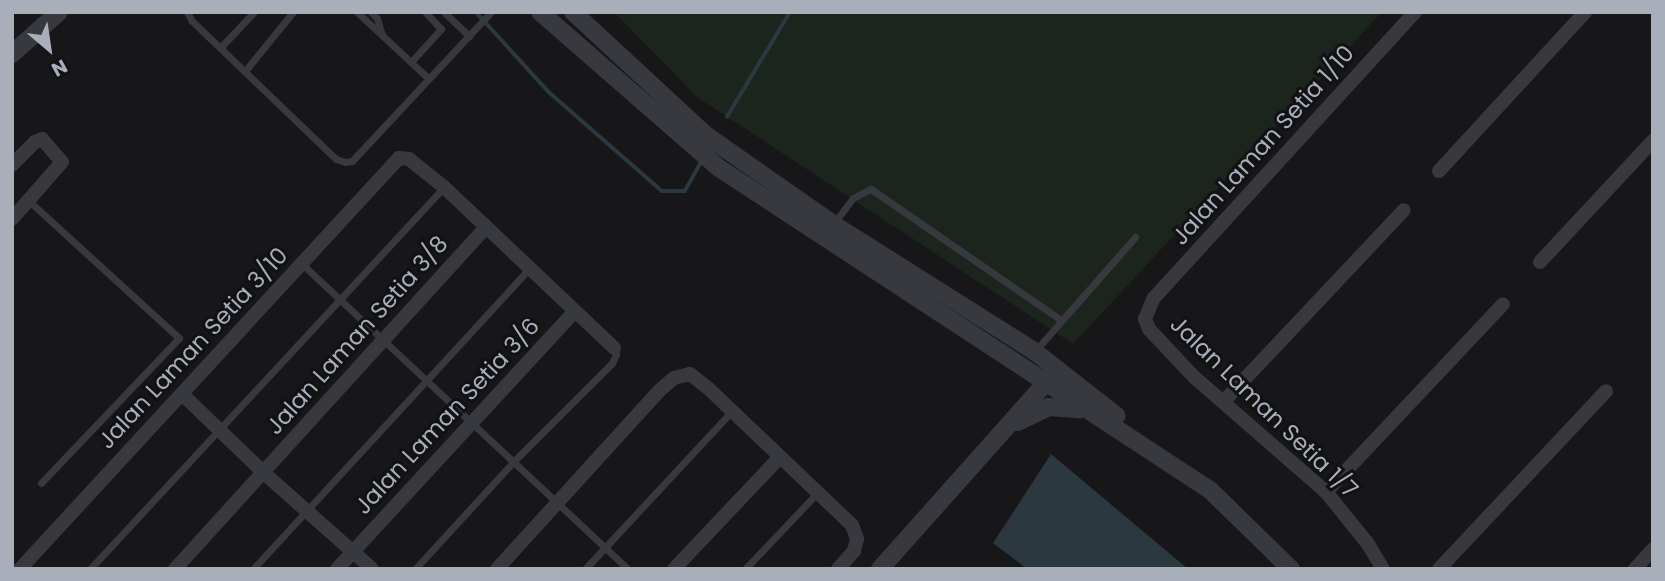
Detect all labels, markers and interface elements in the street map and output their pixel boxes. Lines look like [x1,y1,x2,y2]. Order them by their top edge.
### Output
north arrow [14,14,84,84]
street label: Jalan Laman Setia 1/10 [1166,40,1360,250]
text: N [47,53,72,83]
street label: Jalan Laman Setia 3/8 [260,230,454,440]
street label: Jalan Laman Setia 3/10 [92,242,294,454]
street label: Jalan Laman Setia 1/7 [1165,310,1363,504]
street label: Jalan Laman Setia 3/6 [349,312,545,520]

